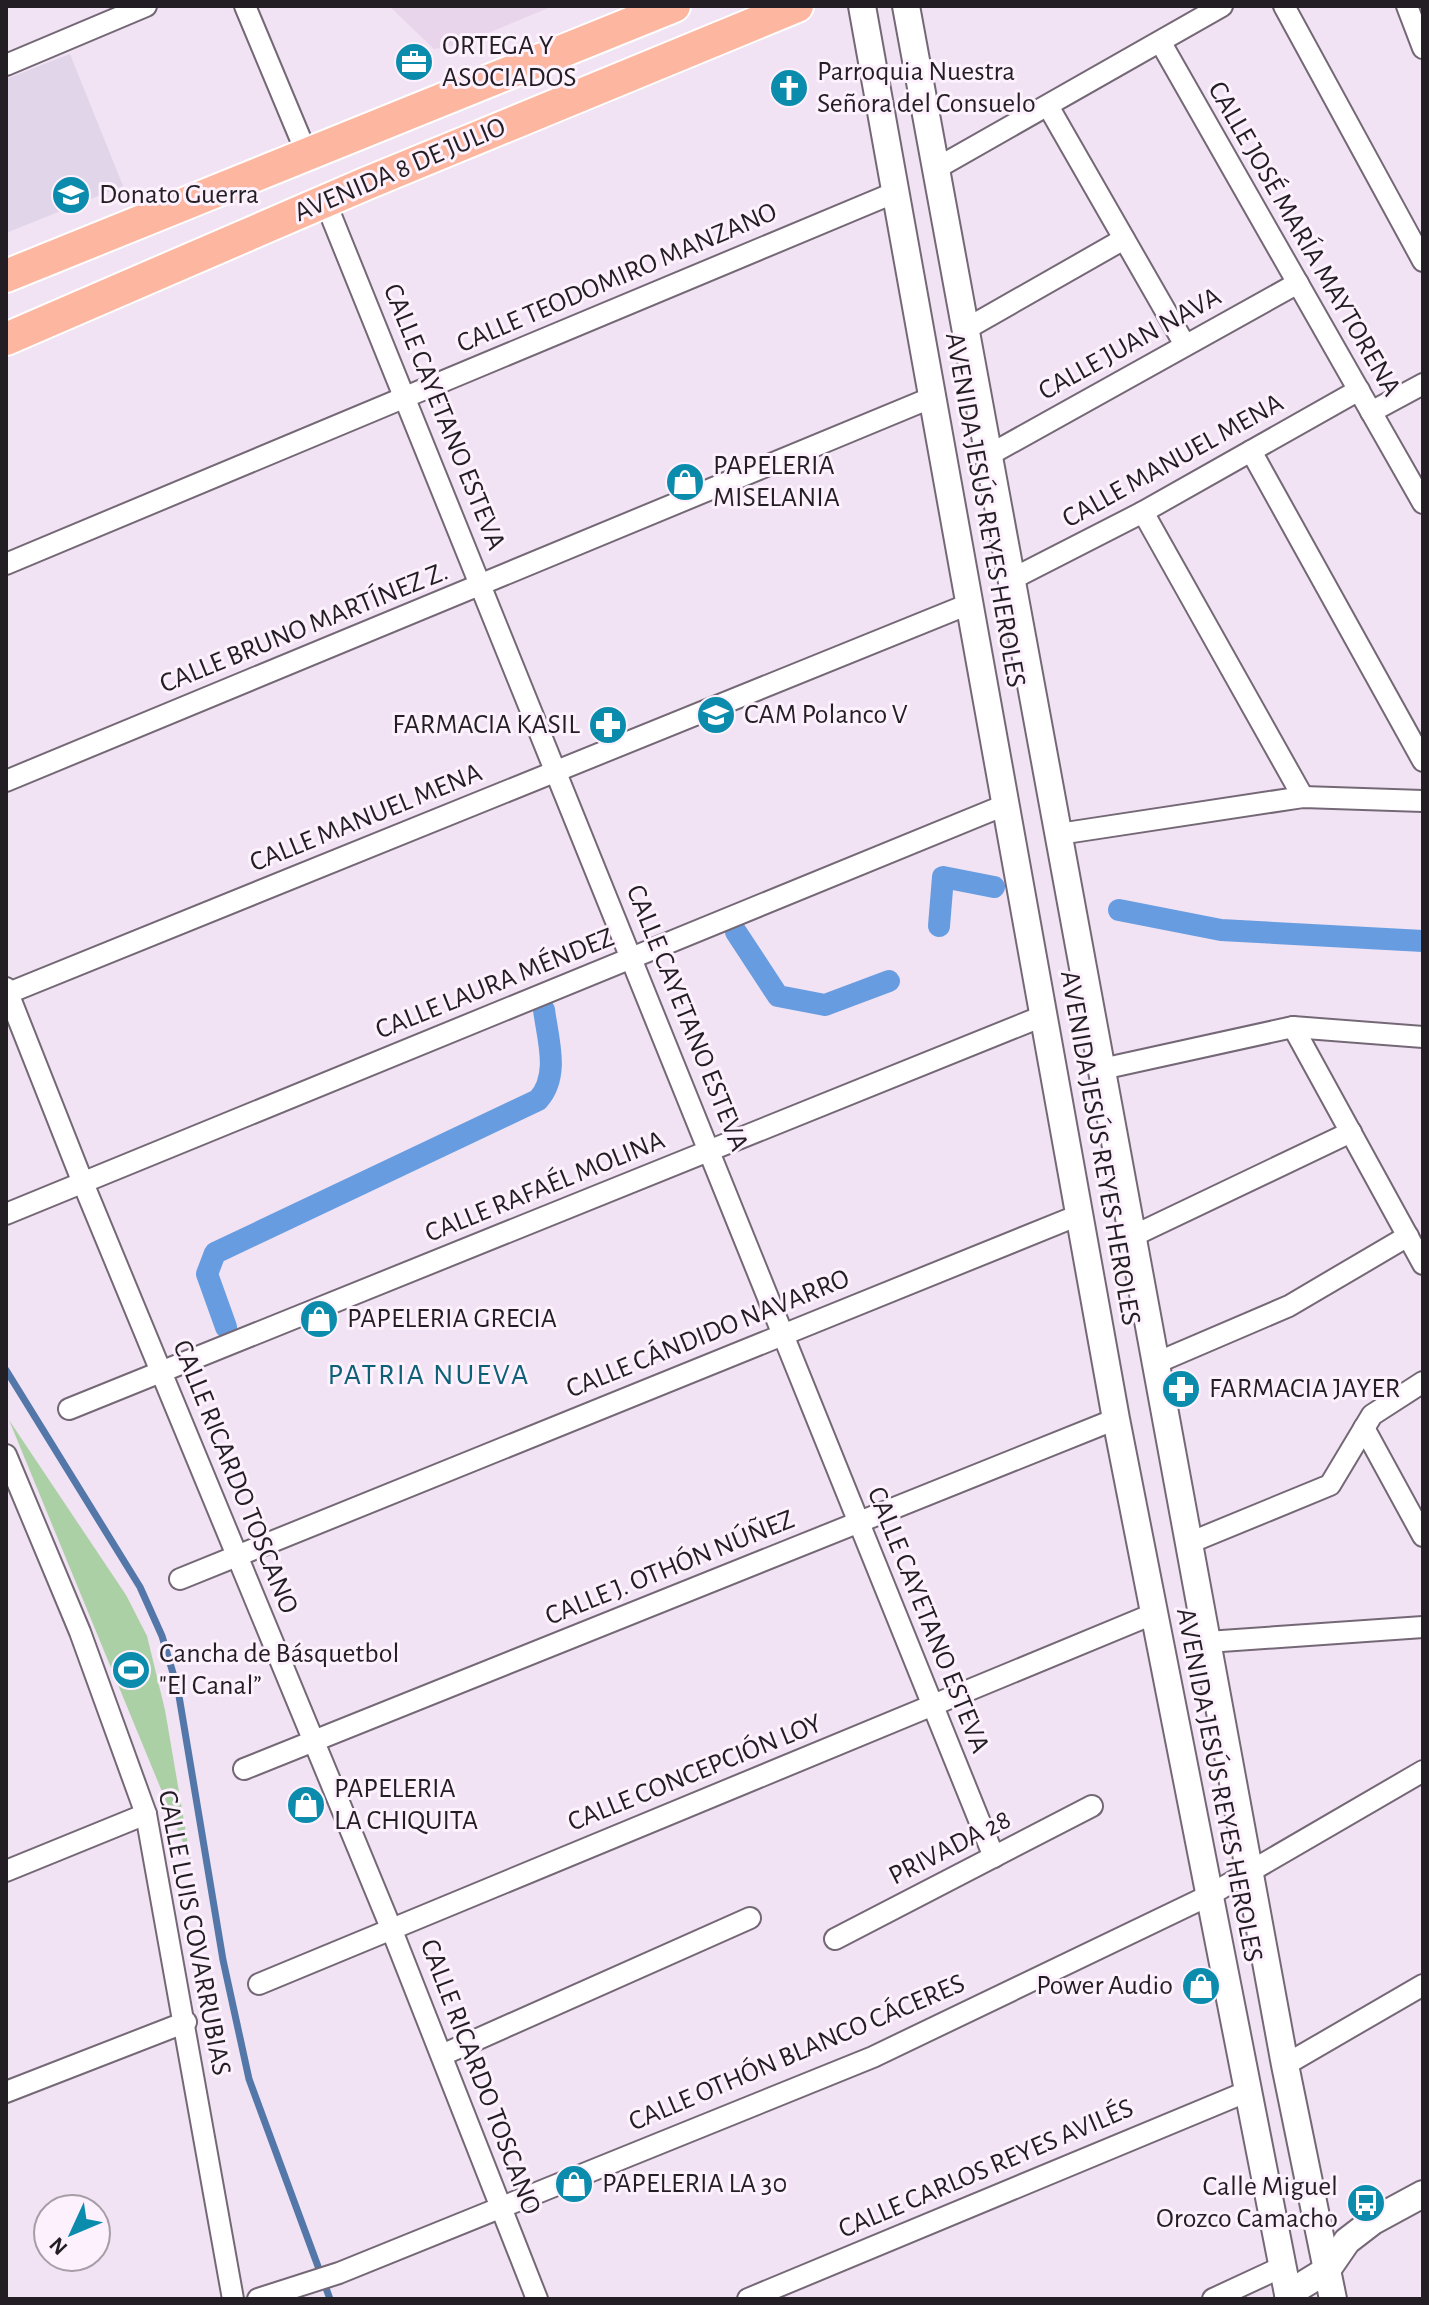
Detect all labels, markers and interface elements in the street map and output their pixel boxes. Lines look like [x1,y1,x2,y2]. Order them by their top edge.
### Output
place label: ORTEGA Y ASOCIADOS [442,32,577,92]
office icon: ORTEGA Y ASOCIADOS [393,41,435,83]
place label: Parroquia Nuestra Señora del Consuelo [817,58,1036,118]
church icon: Parroquia Nuestra Señora del Consuelo [768,67,810,109]
street label: CALLE JOSÉ MARÍA MAYTORENA [1202,75,1408,401]
street label: AVENIDA 8 DE JULIO [290,113,510,227]
school or university icon: Donato Guerra [50,174,92,216]
place label: Donato Guerra [99,181,259,209]
street label: CALLE TEODOMIRO MANZANO [453,198,781,358]
street label: CALLE CAYETANO ESTEVA [378,280,510,554]
street label: CALLE JUAN NAVA [1034,282,1226,406]
street label: AVENIDA JESÚS REYES HEROLES [940,330,1033,690]
street label: CALLE MANUEL MENA [1058,389,1288,533]
place label: PAPELERIA MISELANIA [713,452,840,512]
shop icon: PAPELERIA MISELANIA [664,461,706,503]
street label: CALLE BRUNO MARTÍNEZ Z. [155,555,452,699]
school or university icon: CAM Polanco V [695,694,737,736]
place label: CAM Polanco V [744,701,908,729]
pharmacy icon: FARMACIA KASIL [587,704,629,746]
place label: FARMACIA KASIL [392,711,580,739]
street label: CALLE MANUEL MENA [246,759,486,877]
street label: CALLE CAYETANO ESTEVA [621,881,753,1155]
street label: CALLE LAURA MÉNDEZ [371,921,618,1045]
street label: AVENIDA JESÚS REYES HEROLES [1055,968,1148,1328]
street label: CALLE RAFAÉL MOLINA [420,1123,669,1248]
street label: CALLE CÁNDIDO NAVARRO [561,1262,854,1404]
shop icon: PAPELERIA GRECIA [298,1298,340,1340]
place label: PAPELERIA GRECIA [347,1305,557,1333]
street label: CALLE RICARDO TOSCANO [167,1336,303,1618]
district label: PATRIA NUEVA [328,1360,530,1390]
pharmacy icon: FARMACIA JAYER [1160,1368,1202,1410]
place label: FARMACIA JAYER [1209,1375,1400,1403]
street label: CALLE CAYETANO ESTEVA [862,1483,994,1757]
street label: CALLE J. OTHÓN NÚÑEZ [540,1502,798,1631]
street label: AVENIDA JESÚS REYES HEROLES [1171,1605,1270,1964]
place label: Cancha de Básquetbol "El Canal” [159,1640,399,1700]
sports icon: Cancha de Básquetbol "El Canal” [110,1649,152,1691]
street label: CALLE CONCEPCIÓN LOY [563,1706,826,1837]
place label: PAPELERIA LA CHIQUITA [334,1775,478,1835]
shop icon: PAPELERIA LA CHIQUITA [285,1784,327,1826]
street label: CALLE LUIS COVARRUBIAS [153,1788,235,2078]
street label: PRIVADA 28 [884,1805,1016,1891]
street label: CALLE RICARDO TOSCANO [415,1936,545,2218]
shop icon: Power Audio [1180,1965,1222,2007]
street label: CALLE OTHÓN BLANCO CÁCERES [624,1967,969,2137]
place label: Power Audio [1036,1972,1173,2000]
street label: CALLE CARLOS REYES AVILÉS [833,2091,1137,2244]
shop icon: PAPELERIA LA 30 [553,2163,595,2205]
place label: PAPELERIA LA 30 [602,2170,787,2198]
place label: Calle Miguel Orozco Camacho [1156,2173,1338,2233]
bus stop icon: Calle Miguel Orozco Camacho [1345,2182,1387,2224]
north arrow [32,2193,112,2273]
text: N [45,2233,72,2259]

